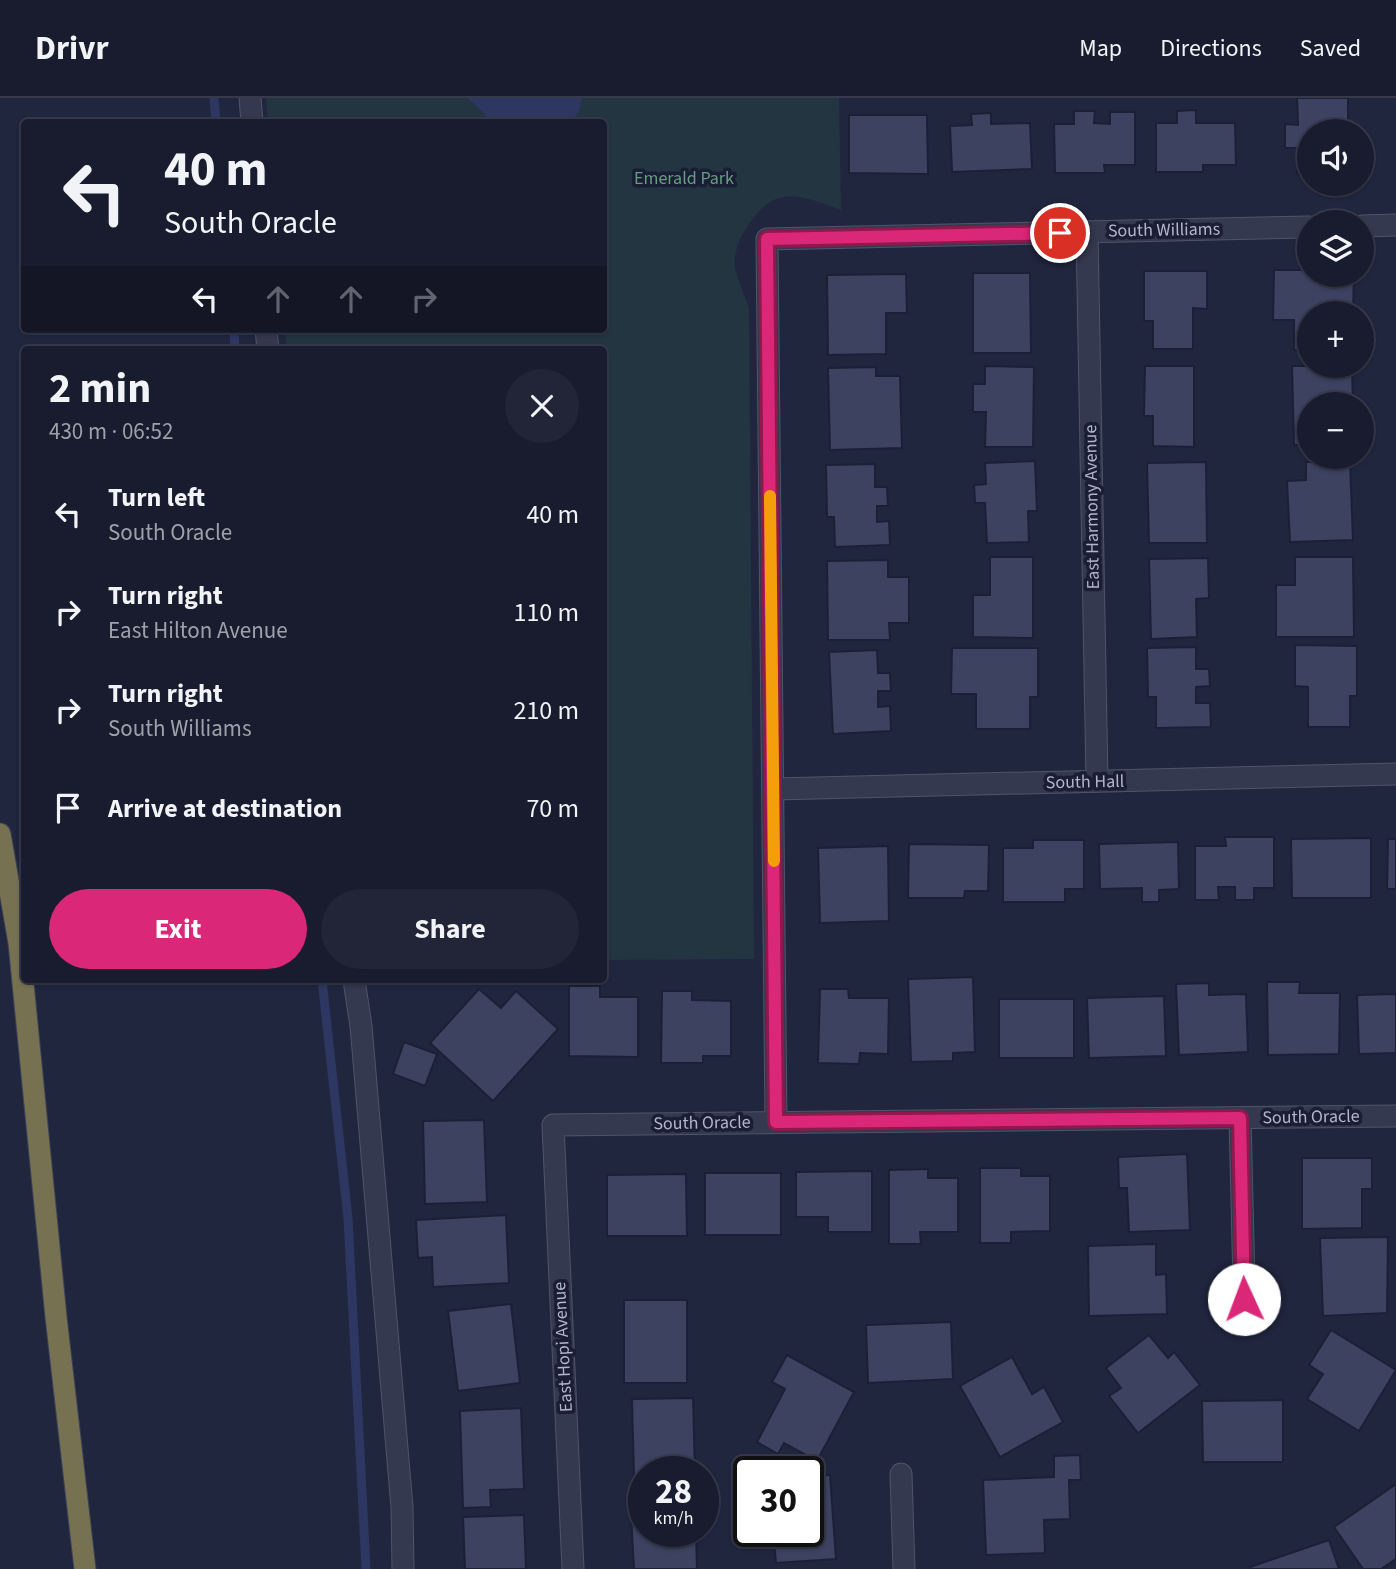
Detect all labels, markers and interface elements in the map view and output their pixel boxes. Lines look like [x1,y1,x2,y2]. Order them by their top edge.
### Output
text: Drivr [35,25,109,72]
text: Map [1079,31,1122,66]
text: Directions [1160,31,1262,66]
text: Saved [1300,31,1361,66]
map controls [1297,119,1374,469]
button: sound [1297,119,1374,196]
text: 40 m [164,135,268,205]
icon: left [49,147,140,238]
park label: Emerald Park [634,166,734,191]
text: South Oracle [164,200,337,246]
pin [1030,203,1090,263]
button: layers [1297,210,1374,287]
icon: arrive [1041,214,1079,252]
street label: South Williams [1108,217,1220,243]
icon: left [186,280,224,318]
icon: ahead [259,280,297,318]
icon: ahead [332,280,370,318]
icon: right [405,280,443,318]
button: + [1297,301,1374,378]
text: 2 min [49,359,151,419]
button: close [505,369,579,443]
button: − [1297,392,1374,469]
text: 430 m · 06:52 [49,415,173,448]
street label: East Harmony Avenue [1078,424,1106,589]
text: Turn left [108,479,205,516]
icon: left [49,495,87,533]
text: 40 m [526,496,579,533]
text: South Oracle [108,516,232,549]
text: Turn right [108,577,223,614]
icon: right [49,593,87,631]
text: 110 m [513,594,579,631]
text: East Hilton Avenue [108,614,288,647]
text: Turn right [108,675,223,712]
icon: right [49,691,87,729]
text: 210 m [513,692,579,729]
text: South Williams [108,712,252,745]
street label: South Hall [1045,769,1125,795]
icon: arrive [49,789,87,827]
text: Arrive at destination [108,790,342,827]
text: 70 m [526,790,579,827]
button: Exit [49,889,307,969]
button: Share [321,889,579,969]
street label: South Oracle [1262,1104,1360,1130]
street label: South Oracle [653,1110,751,1136]
position arrow [1207,1262,1281,1336]
street label: East Hopi Avenue [547,1281,579,1413]
speed limit sign: 30 [733,1456,824,1547]
text: 28 [655,1467,692,1517]
text: km/h [654,1506,693,1531]

